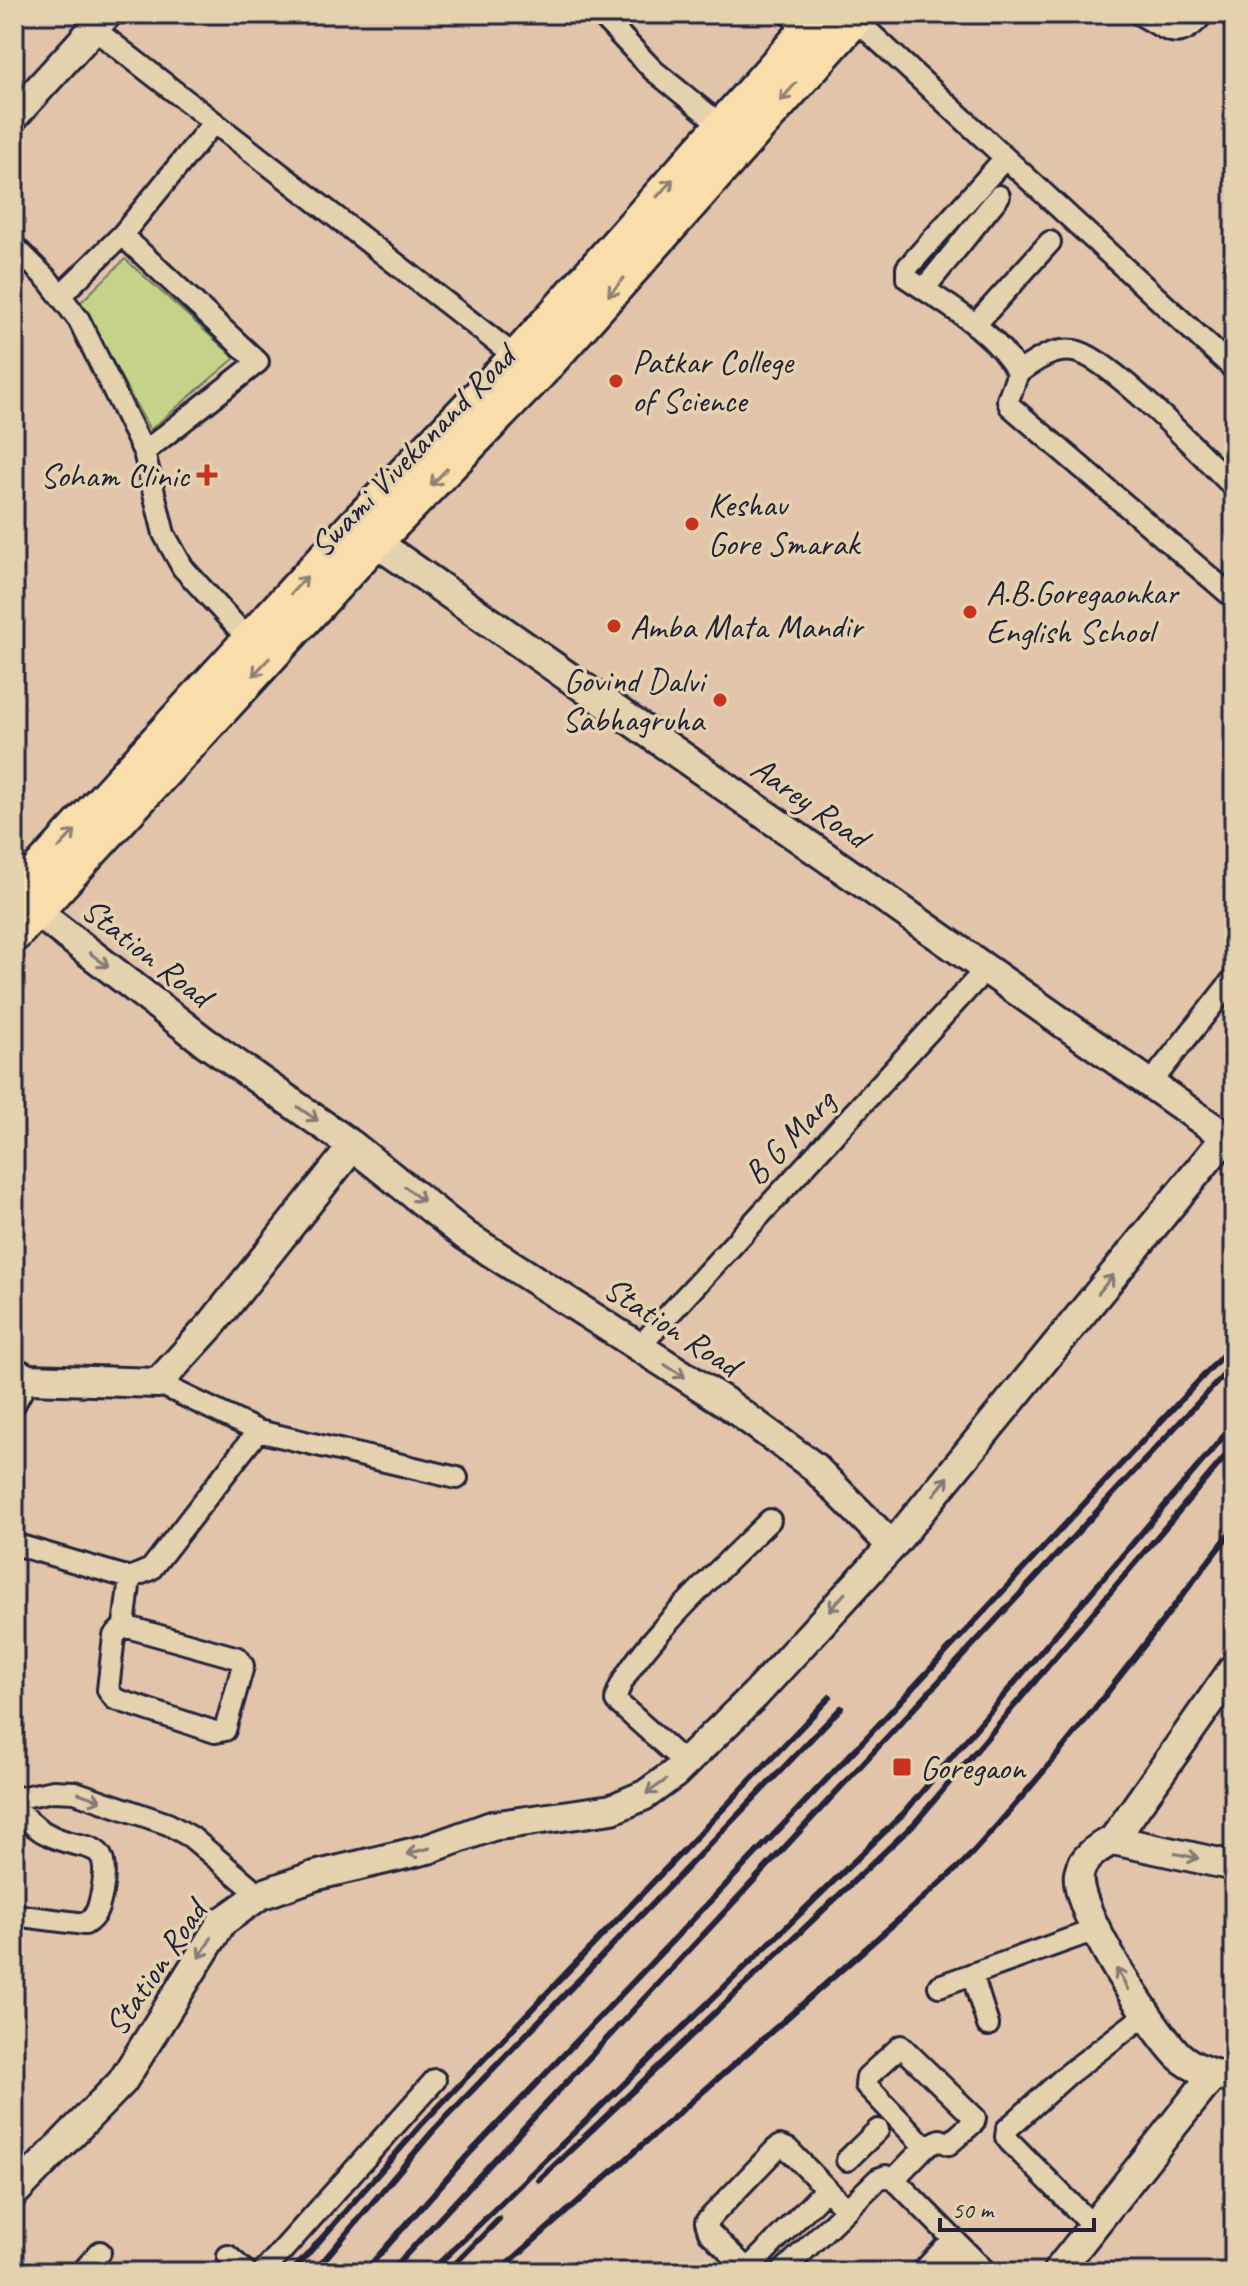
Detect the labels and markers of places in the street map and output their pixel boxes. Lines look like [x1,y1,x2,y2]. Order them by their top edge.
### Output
place label: Patkar College of Science [632,340,795,422]
marker: Patkar College of Science [607,372,625,390]
place label: Soham Clinic [40,454,191,497]
marker: Soham Clinic [196,464,218,486]
place label: Keshav Gore Smarak [708,483,861,565]
marker: Keshav Gore Smarak [683,515,701,533]
place label: A.B.Goregaonkar English School [986,571,1180,653]
marker: A.B.Goregaonkar English School [961,603,979,621]
place label: Amba Mata Mandir [630,605,865,648]
marker: Amba Mata Mandir [605,617,623,635]
place label: Govind Dalvi Sabhagruha [562,659,708,741]
marker: Govind Dalvi Sabhagruha [711,691,729,709]
place label: Goregaon [920,1746,1027,1789]
marker: Goregaon [891,1756,913,1778]

